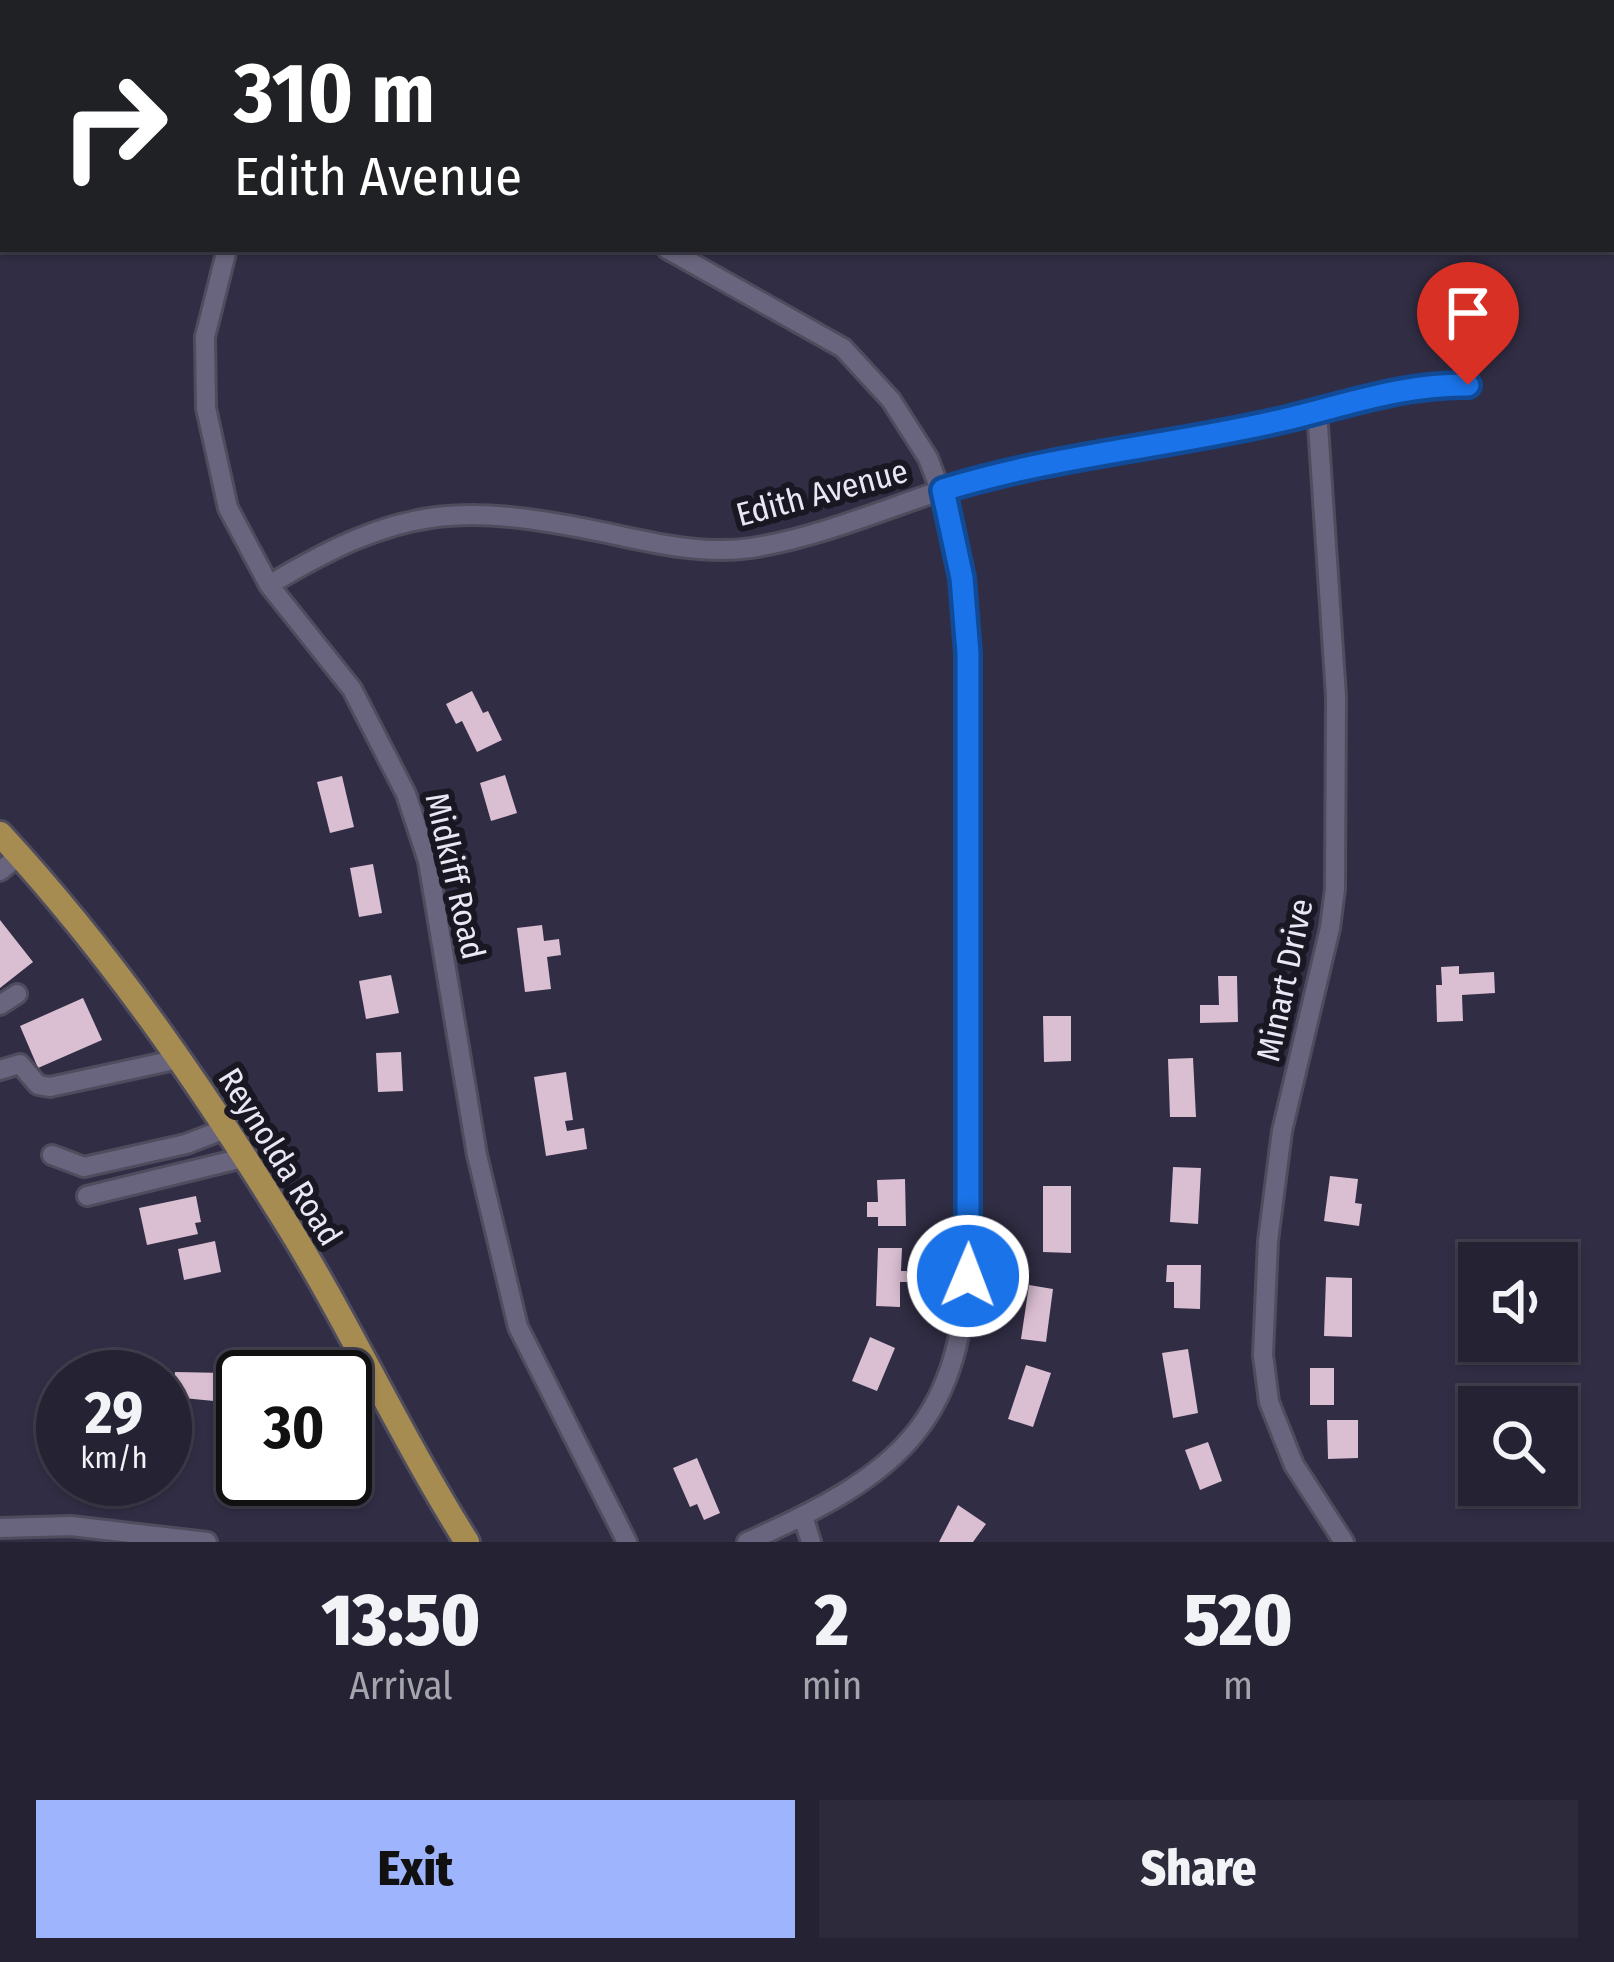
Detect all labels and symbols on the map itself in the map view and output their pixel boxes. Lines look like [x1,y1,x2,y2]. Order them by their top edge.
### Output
pin [1417,262,1519,385]
street label: Edith Avenue [732,451,912,535]
street label: Midkiff Road [416,789,494,963]
street label: Minart Drive [1248,895,1322,1065]
street label: Reynolda Road [210,1061,350,1253]
position arrow [905,1213,1031,1339]
speed limit sign: 30 [216,1350,372,1506]

